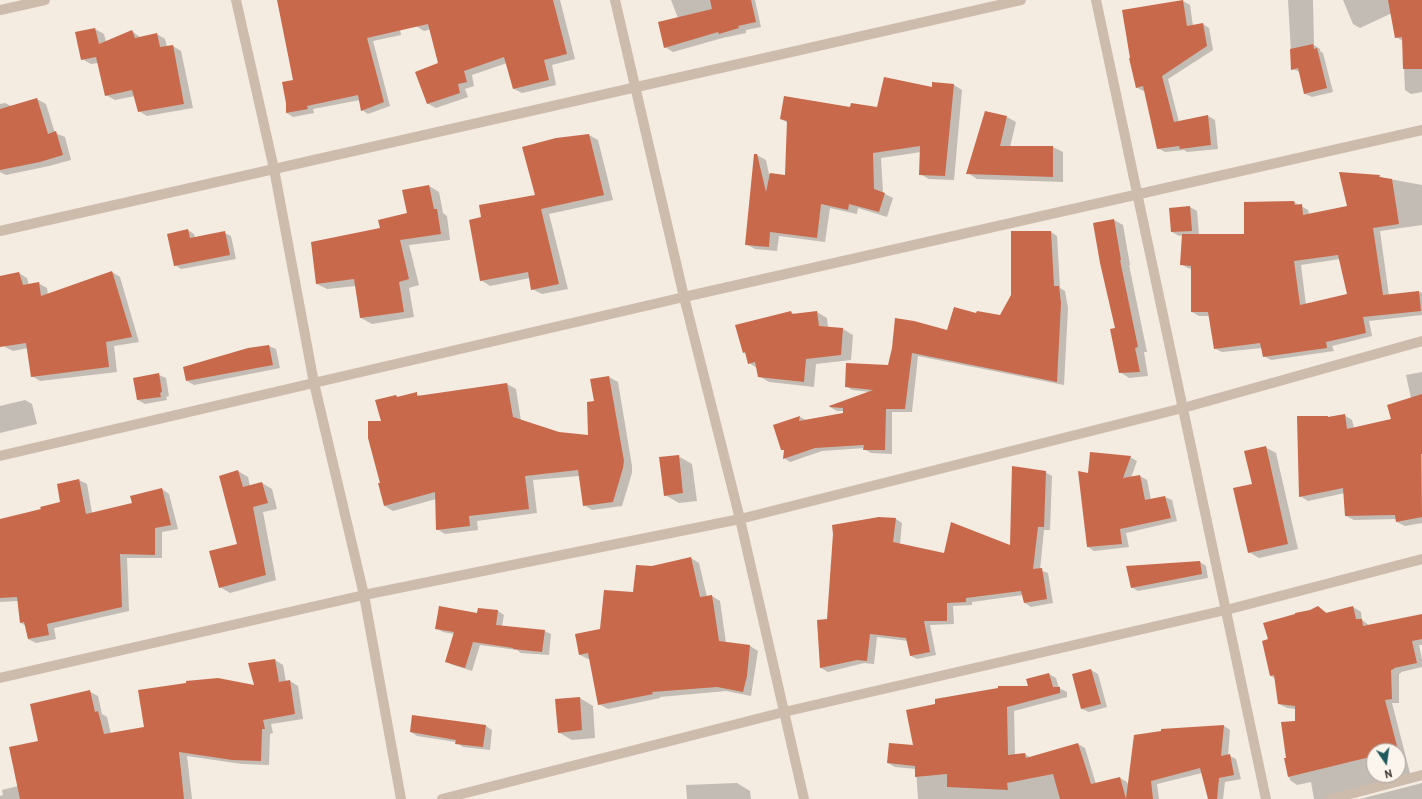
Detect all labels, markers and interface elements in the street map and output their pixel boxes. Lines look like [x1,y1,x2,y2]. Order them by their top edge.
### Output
north arrow [1366,743,1406,783]
text: N [1383,766,1394,781]

